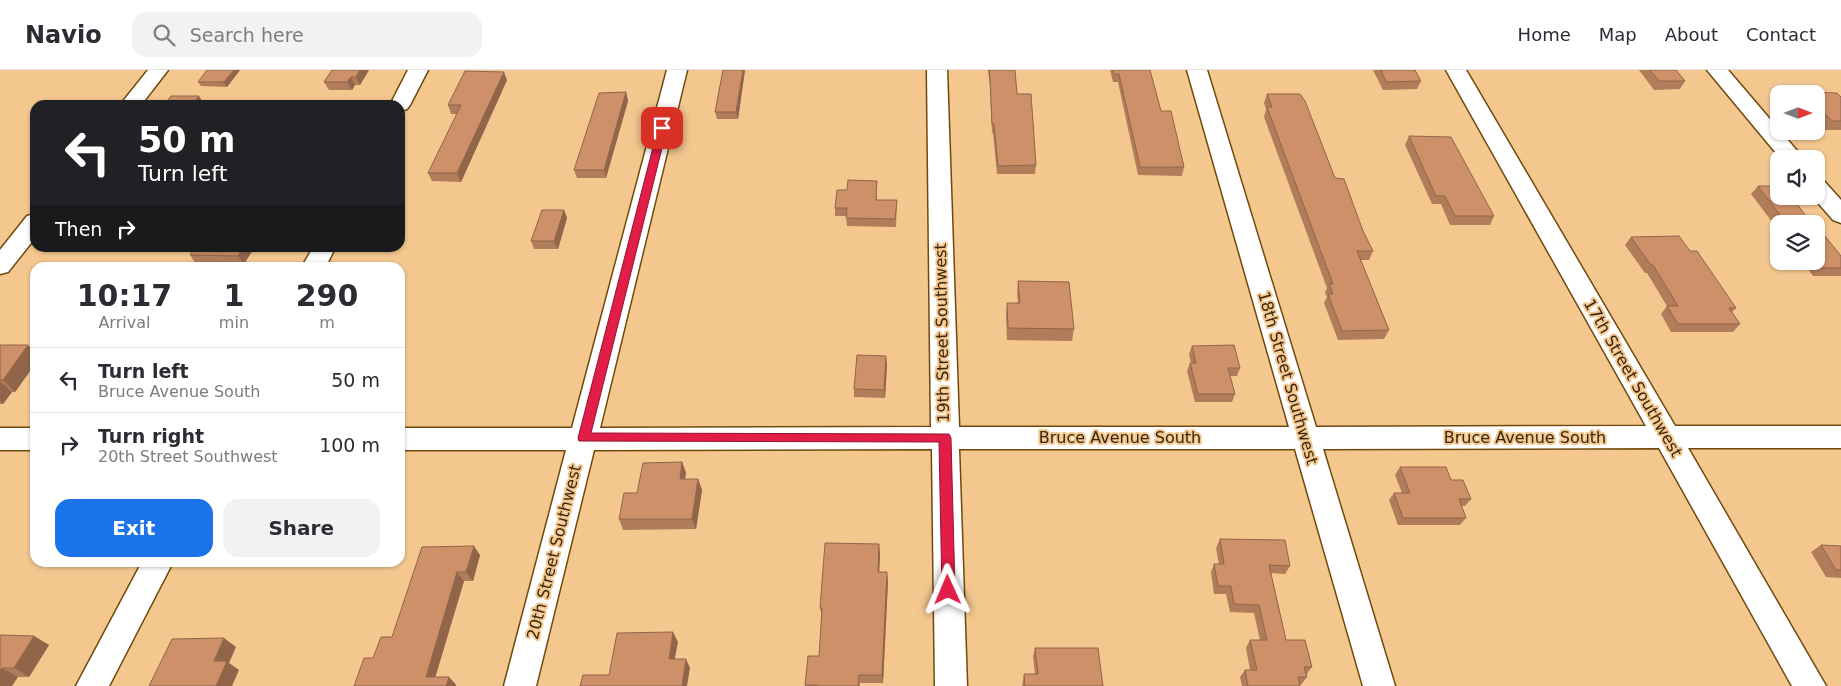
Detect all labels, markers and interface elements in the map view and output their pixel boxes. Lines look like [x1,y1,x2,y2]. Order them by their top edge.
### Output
search box [132,12,482,57]
text: Navio [25,21,102,49]
icon: search [150,21,178,49]
text: Search here [190,24,304,46]
text: Home [1518,24,1571,45]
text: Map [1599,24,1637,45]
text: About [1665,24,1718,45]
text: Contact [1746,24,1816,45]
north arrow [1770,85,1825,140]
map controls [1770,85,1825,270]
pin [641,107,683,149]
icon: arrive [648,114,676,142]
icon: left [55,120,120,185]
text: 50 m [138,120,235,160]
button: sound [1770,150,1825,205]
text: Turn left [138,161,227,186]
icon: right [112,215,140,243]
button: layers [1770,215,1825,270]
text: Then [55,218,102,240]
street label: 19th Street Southwest [931,243,953,423]
text: 10:17 [77,278,172,313]
text: 1 [223,278,244,313]
text: 290 [296,278,358,313]
street label: 18th Street Southwest [1254,289,1322,467]
street label: 17th Street Southwest [1580,295,1686,461]
text: Arrival [98,313,150,332]
text: min [219,313,249,332]
text: m [319,313,335,332]
text: Turn left [98,360,189,382]
icon: left [55,366,83,394]
text: 50 m [331,369,380,391]
text: Bruce Avenue South [98,382,260,401]
text: Turn right [98,425,204,447]
street label: Bruce Avenue South [1039,428,1201,447]
street label: Bruce Avenue South [1444,428,1606,447]
icon: right [55,431,83,459]
text: 100 m [319,434,380,456]
text: 20th Street Southwest [98,447,278,466]
street label: 20th Street Southwest [523,463,585,641]
button: Exit [55,499,213,557]
button: Share [223,499,380,557]
position arrow [921,563,973,615]

